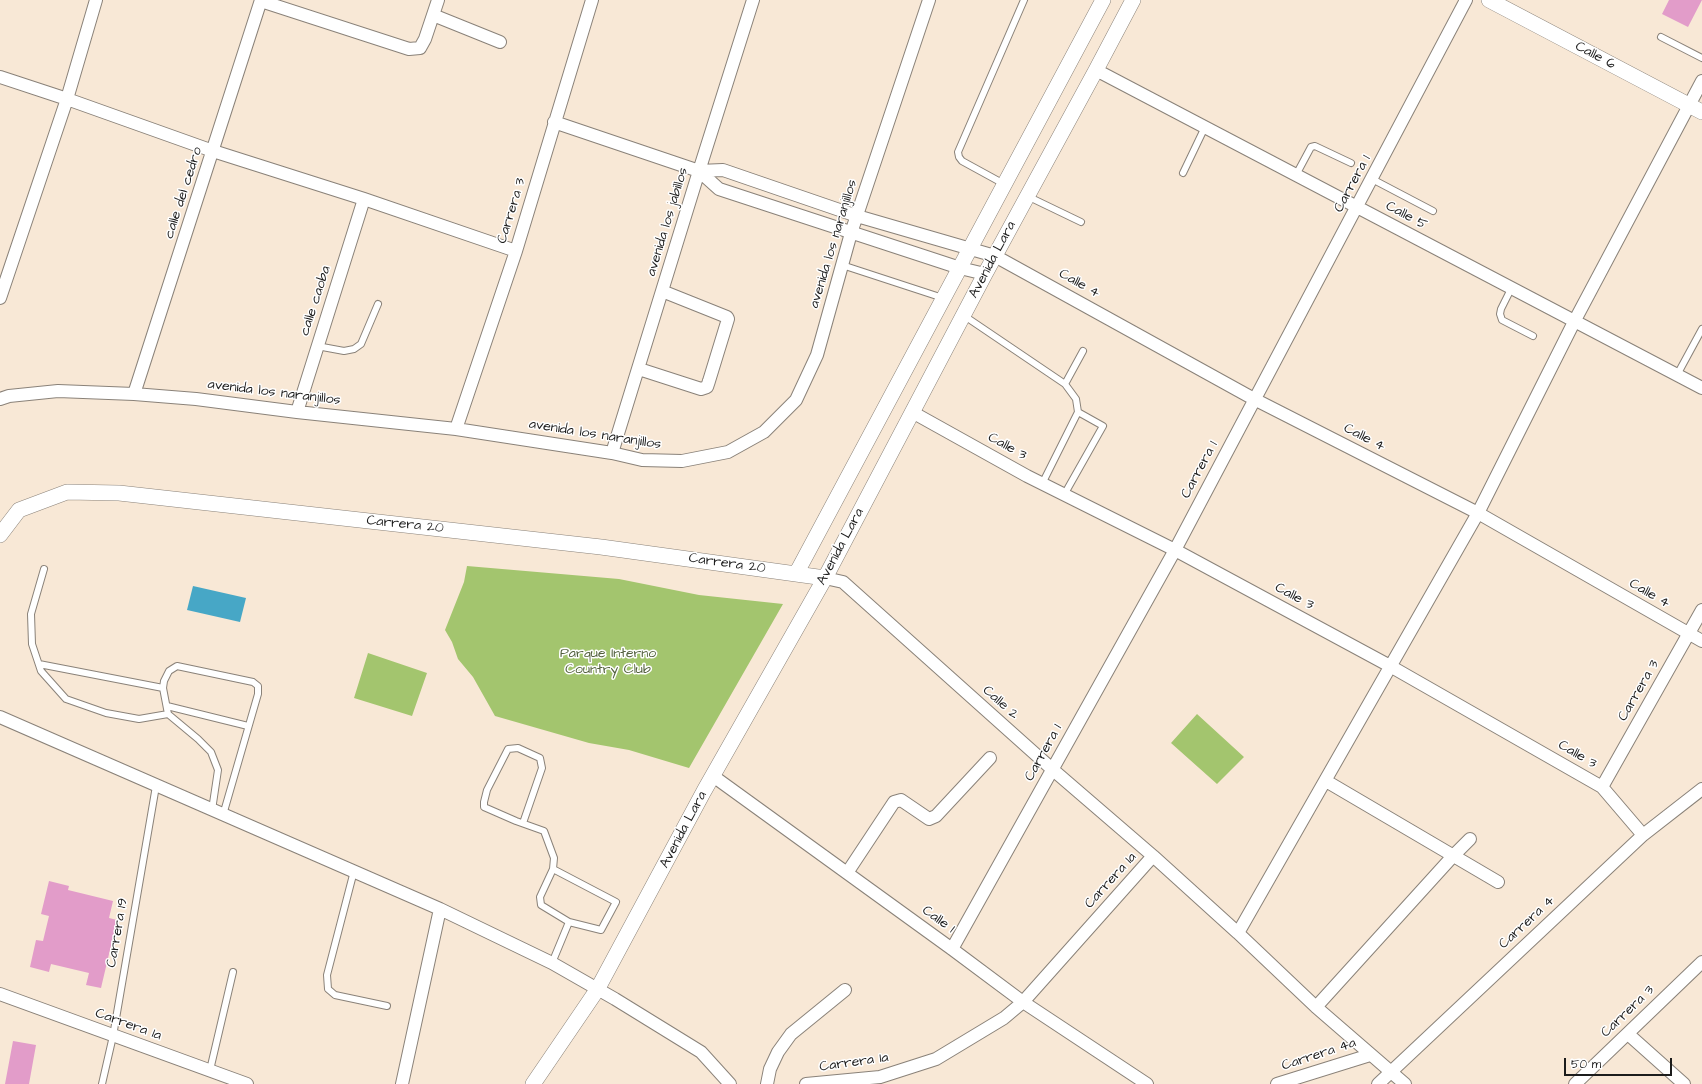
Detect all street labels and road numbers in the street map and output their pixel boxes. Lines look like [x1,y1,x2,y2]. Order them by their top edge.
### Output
street label: Calle 6 [1572,38,1618,74]
street label: calle del cedro [161,145,207,241]
street label: Carrera 1 [1331,153,1375,215]
street label: avenida los jabillos [644,166,692,278]
street label: Carrera 3 [494,176,530,246]
street label: avenida los naranjillos [806,178,862,310]
street label: Calle 5 [1382,198,1430,234]
street label: Avenida Lara [966,219,1020,301]
street label: calle caoba [297,264,335,338]
street label: Calle 4 [1056,266,1102,302]
street label: avenida los naranjillos [207,377,341,409]
street label: avenida los naranjillos [528,416,662,454]
street label: Calle 4 [1341,420,1387,456]
street label: Calle 3 [985,430,1029,464]
street label: Carrera 1 [1178,439,1222,501]
street label: Avenida Lara [814,506,868,588]
street label: Carrera 20 [366,513,444,537]
street label: Carrera 20 [688,550,766,578]
street label: Calle 4 [1626,576,1672,612]
street label: Calle 3 [1272,580,1316,614]
street label: Carrera 3 [1615,658,1663,724]
street label: Calle 2 [979,682,1021,724]
street label: Carrera 1 [1022,722,1066,784]
street label: Calle 3 [1555,737,1599,773]
street label: Avenida Lara [657,789,711,871]
street label: Carrera 1a [1082,850,1140,912]
street label: Carrera 4 [1496,893,1558,953]
street label: Carrera 19 [104,897,132,969]
street label: Calle 1 [918,903,958,937]
street label: Carrera 3 [1598,982,1658,1042]
street label: Carrera 1a [93,1005,163,1045]
street label: Carrera 4a [1280,1035,1358,1075]
street label: Carrera 1a [818,1050,890,1076]

